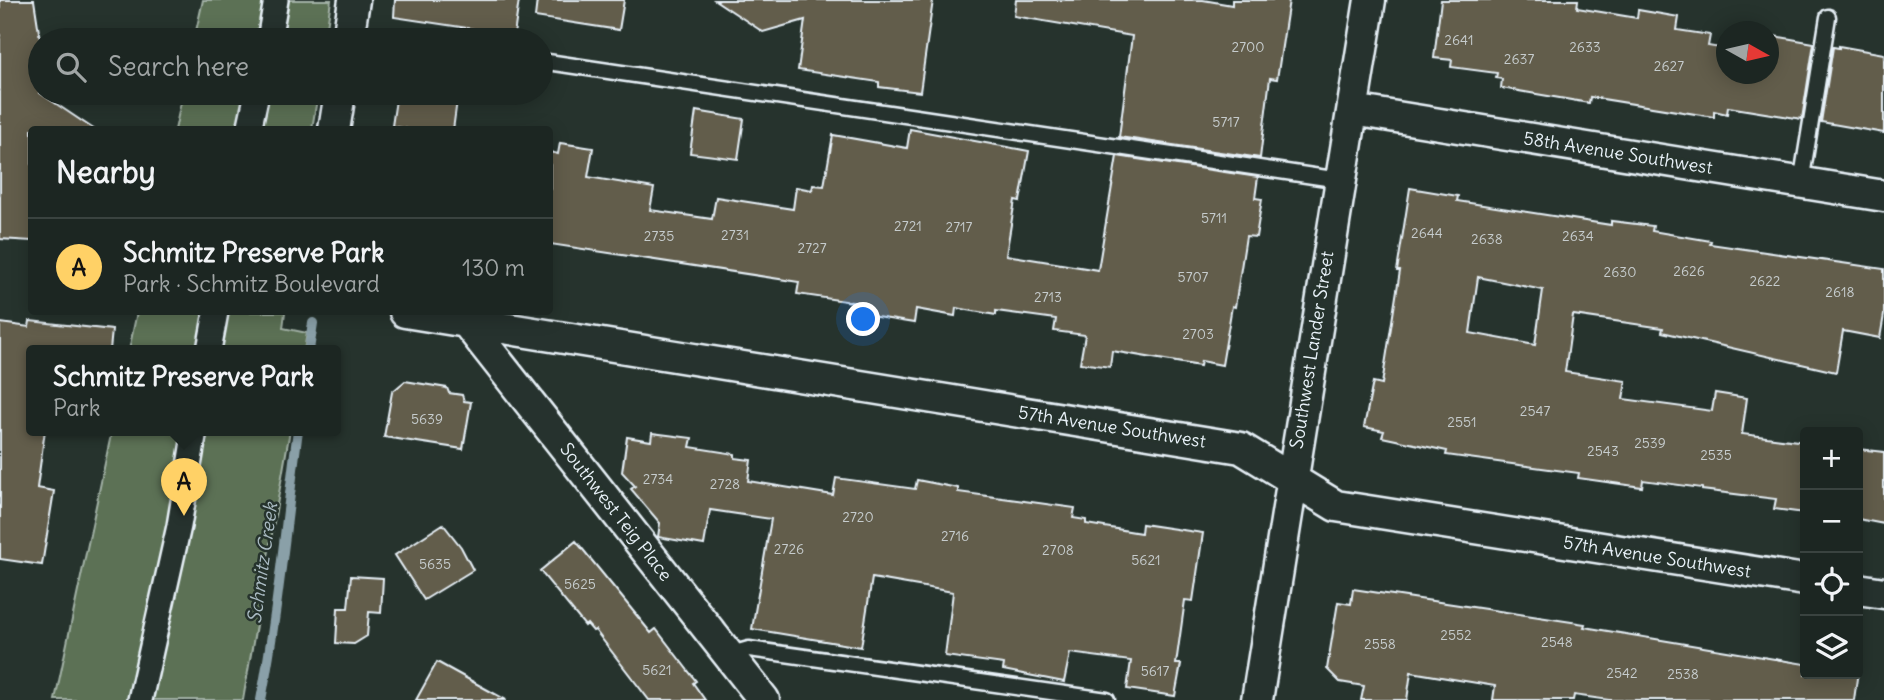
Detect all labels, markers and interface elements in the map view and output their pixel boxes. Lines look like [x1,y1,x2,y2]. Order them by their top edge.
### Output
north arrow [1716,21,1779,84]
search box [28,28,553,105]
house number: 2641 [1444,31,1474,49]
house number: 2700 [1232,38,1264,56]
house number: 2633 [1569,38,1601,56]
icon: search [52,48,90,86]
text: Search here [108,50,249,83]
house number: 2637 [1504,50,1534,68]
house number: 2627 [1654,57,1684,75]
house number: 5717 [1212,113,1240,131]
street label: 58th Avenue Southwest [1522,126,1714,179]
text: Nearby [56,153,156,191]
house number: 5711 [1201,209,1227,227]
house number: 2721 [894,217,922,235]
house number: 2717 [946,218,973,236]
house number: 2644 [1411,224,1443,242]
house number: 2731 [721,226,749,244]
house number: 2735 [644,227,674,245]
house number: 2634 [1562,227,1594,245]
house number: 2638 [1471,230,1503,248]
text: Schmitz Preserve Park [123,236,384,269]
house number: 2727 [797,239,827,257]
street label: Southwest Lander Street [1285,250,1338,450]
text: A [72,253,86,282]
text: 130 m [462,253,525,282]
house number: 2626 [1673,262,1705,280]
house number: 2630 [1604,263,1636,281]
house number: 5707 [1178,268,1209,286]
text: Park · Schmitz Boulevard [123,269,380,298]
house number: 2622 [1749,272,1781,290]
house number: 2618 [1825,283,1855,301]
house number: 2713 [1034,288,1062,306]
your location [846,302,880,336]
house number: 2703 [1182,325,1214,343]
popup [26,345,341,436]
text: Schmitz Preserve Park [53,360,314,393]
text: Park [53,393,100,422]
street label: 57th Avenue Southwest [1017,400,1208,453]
house number: 2547 [1520,402,1550,420]
house number: 5639 [411,410,443,428]
house number: 2551 [1447,413,1477,431]
map controls [1800,427,1863,679]
button: + [1800,427,1863,490]
house number: 2539 [1634,434,1666,452]
street label: Southwest Teig Place [555,438,678,585]
house number: 2543 [1587,442,1619,460]
house number: 2535 [1700,446,1732,464]
pin: A [161,458,207,516]
house number: 2734 [643,470,673,488]
house number: 2728 [710,475,740,493]
button: − [1800,490,1863,553]
water label: Schmitz Creek [242,500,283,625]
house number: 2720 [842,508,874,526]
house number: 2716 [941,527,969,545]
street label: 57th Avenue Southwest [1562,530,1753,583]
house number: 2726 [774,540,804,558]
house number: 2708 [1042,541,1074,559]
house number: 5621 [1131,551,1161,569]
button: locate [1800,553,1863,616]
house number: 5635 [419,555,451,573]
house number: 5625 [564,575,596,593]
button: layers [1800,616,1863,679]
house number: 2552 [1440,626,1472,644]
house number: 2548 [1541,633,1573,651]
house number: 2558 [1364,635,1396,653]
house number: 5621 [642,661,672,679]
house number: 5617 [1141,662,1169,680]
house number: 2542 [1606,664,1638,682]
house number: 2538 [1667,665,1699,683]

